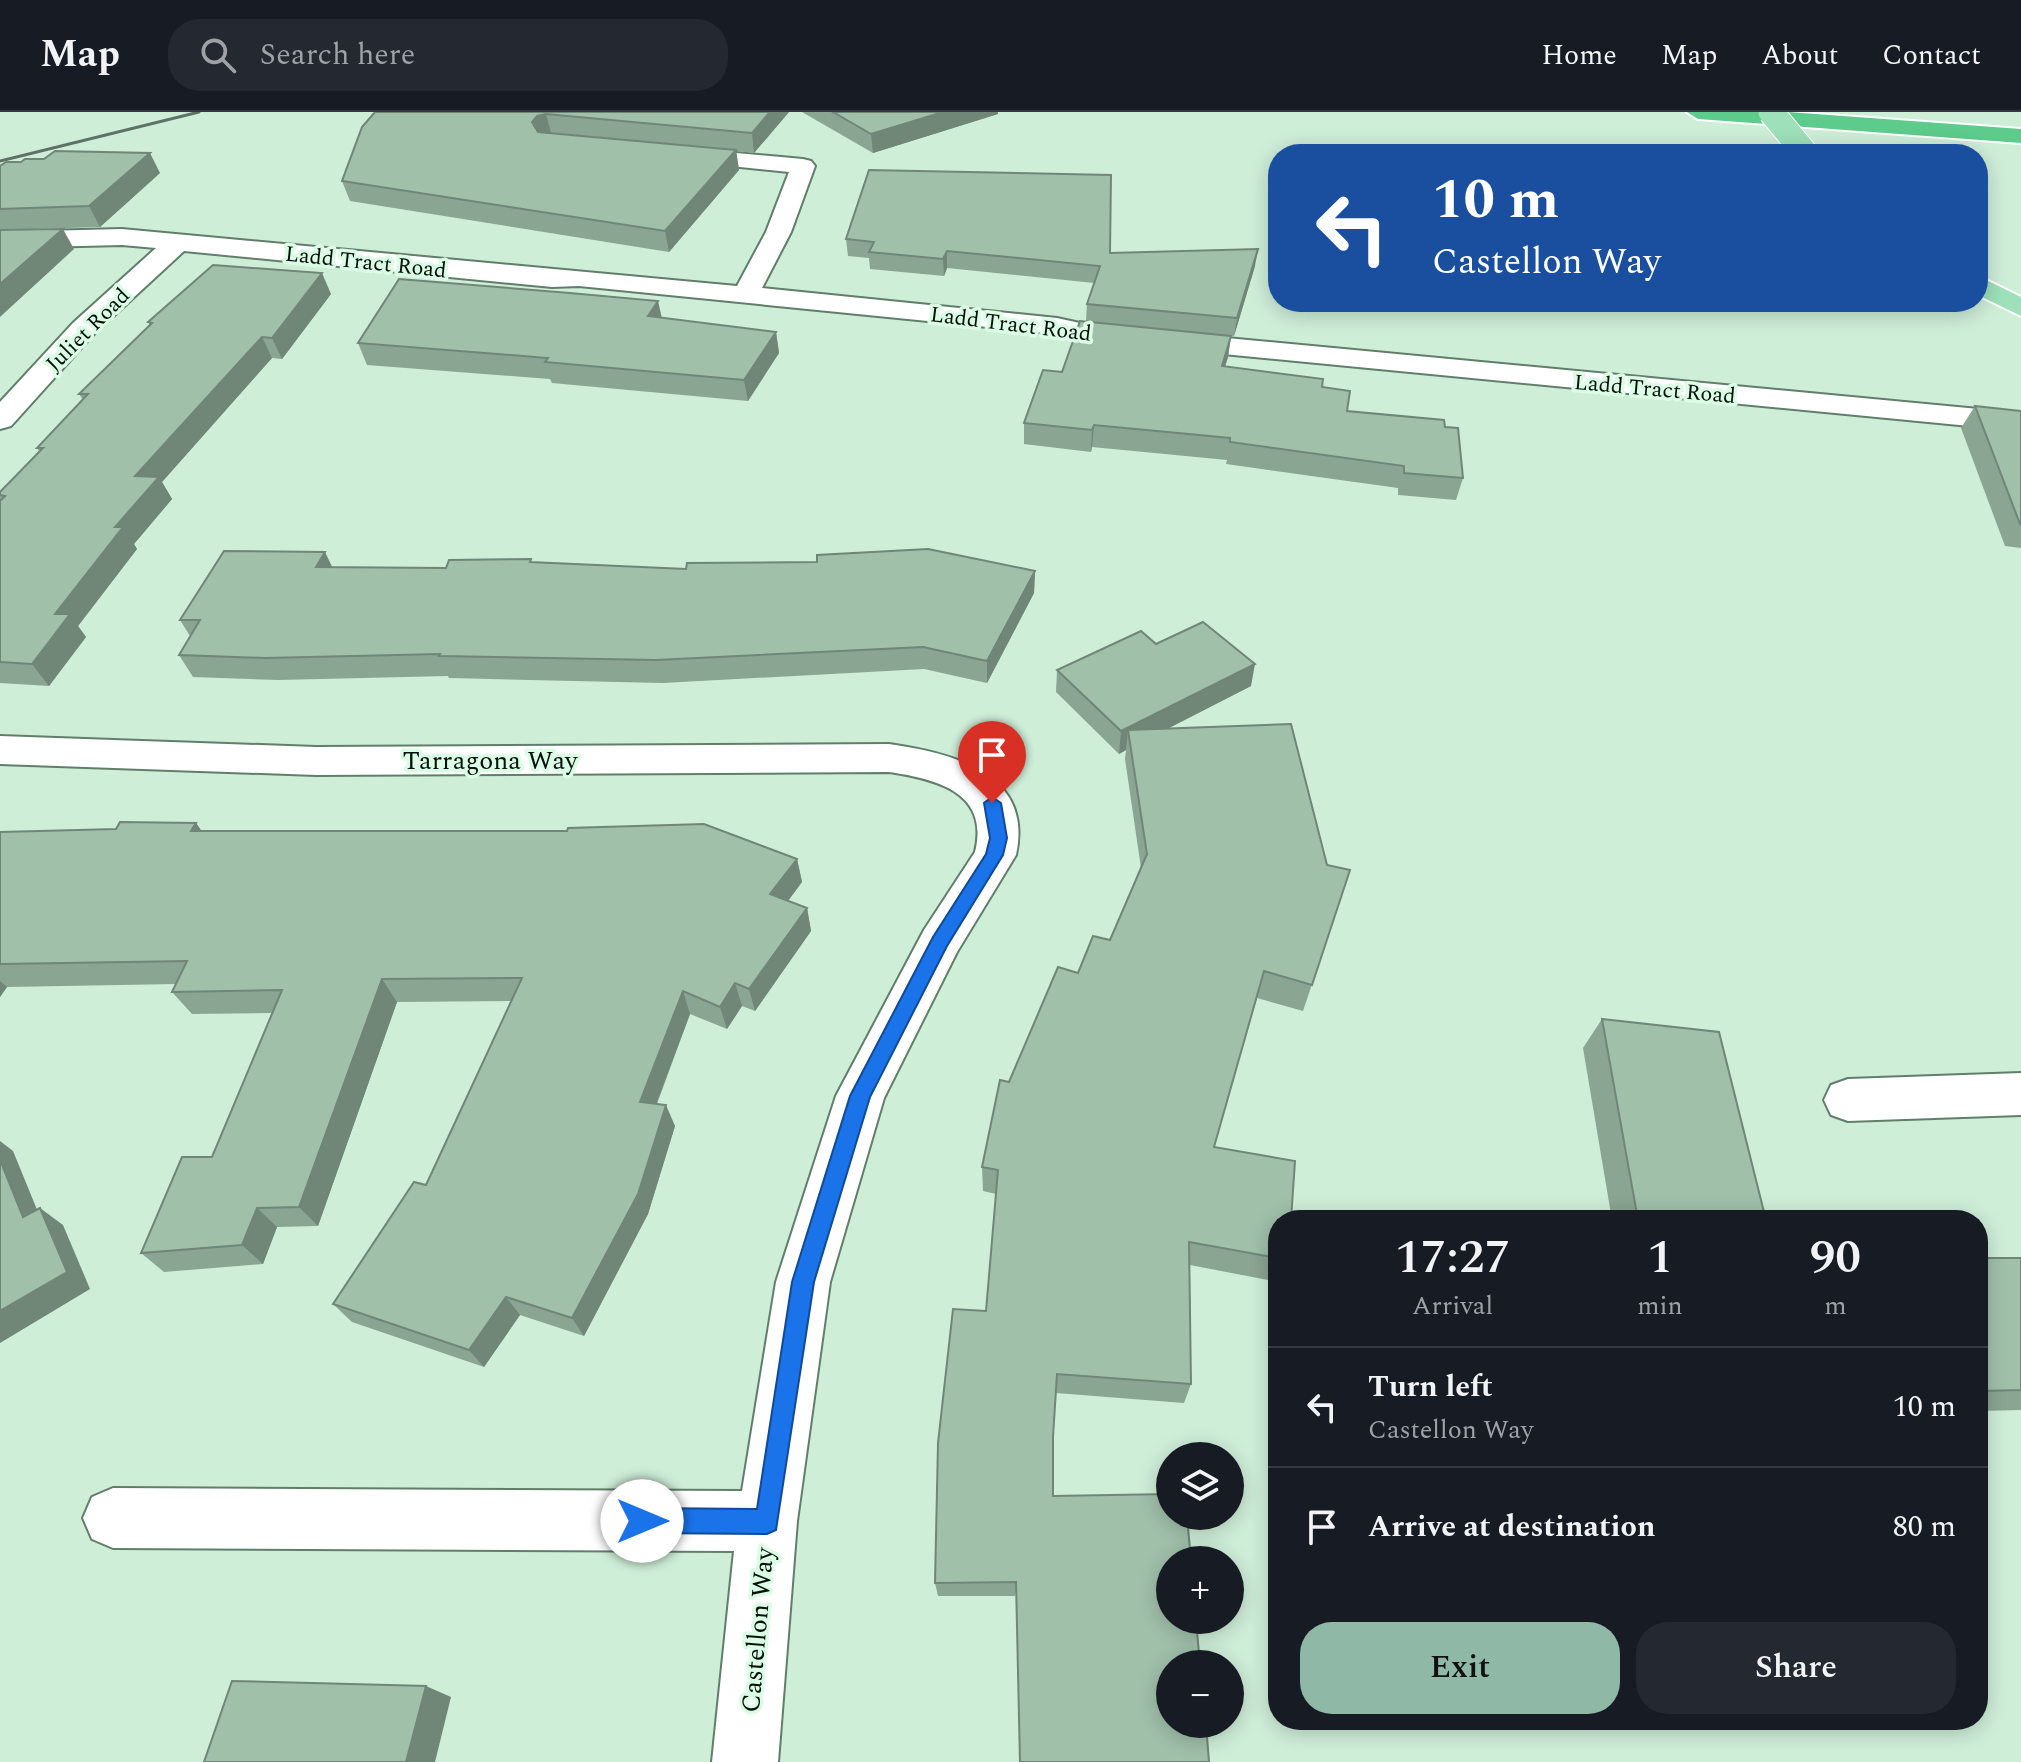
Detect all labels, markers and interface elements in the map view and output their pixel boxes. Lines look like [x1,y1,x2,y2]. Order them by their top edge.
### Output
search box [168,19,728,91]
text: Map [40,26,120,84]
text: Search here [260,32,415,78]
icon: search [196,33,240,77]
text: Home [1541,34,1617,77]
text: Map [1661,34,1717,77]
text: About [1761,34,1838,77]
text: Contact [1882,34,1981,77]
text: 10 m [1432,158,1559,243]
icon: left [1300,176,1404,280]
text: Castellon Way [1432,235,1661,290]
street label: Ladd Tract Road [284,238,448,287]
street label: Juliet Road [38,280,138,380]
street label: Ladd Tract Road [928,298,1093,351]
street label: Ladd Tract Road [1573,366,1737,413]
pin [958,721,1026,803]
icon: arrive [970,733,1014,777]
street label: Tarragona Way [403,741,579,781]
text: 17:27 [1395,1221,1510,1294]
text: 1 [1647,1221,1673,1294]
text: 90 [1810,1221,1861,1294]
text: Arrival [1412,1286,1493,1326]
text: min [1637,1286,1683,1326]
text: m [1824,1286,1847,1326]
text: Turn left [1368,1364,1493,1410]
text: 10 m [1893,1384,1956,1430]
icon: left [1300,1385,1344,1429]
text: Castellon Way [1368,1410,1533,1450]
map controls [1156,1442,1244,1738]
button: layers [1156,1442,1244,1530]
position arrow [600,1479,684,1563]
text: Arrive at destination [1368,1504,1655,1550]
text: 80 m [1893,1504,1956,1550]
icon: arrive [1300,1505,1344,1549]
street label: Castellon Way [731,1544,785,1714]
button: + [1156,1546,1244,1634]
button: Exit [1300,1622,1620,1714]
button: Share [1636,1622,1956,1714]
button: − [1156,1650,1244,1738]

